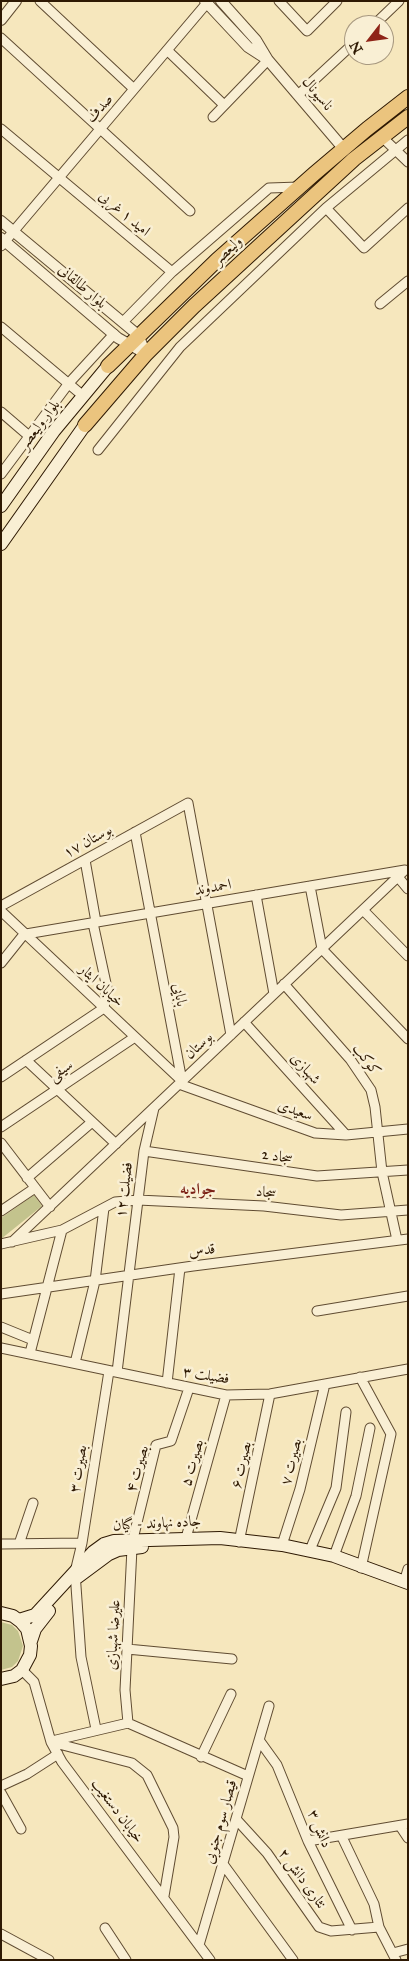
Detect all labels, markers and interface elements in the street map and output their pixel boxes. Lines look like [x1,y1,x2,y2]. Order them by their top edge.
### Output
north arrow [344,15,394,65]
text: N [346,38,367,57]
street label: ناسیونال [298,73,336,115]
street label: صدف [83,91,117,127]
street label: امید ۱ غربی [95,187,153,241]
street label: ولیعصر [210,233,246,269]
street label: بلوار طالقانی [54,261,110,313]
street label: بلوار ولیعصر [15,397,65,453]
street label: بوستان ۱۷ [60,821,116,863]
street label: احمدوند [193,876,233,900]
street label: خیابان ایثار [75,961,127,1011]
street label: بابایی [168,982,190,1008]
street label: بوستان [181,1028,217,1064]
street label: کوکب [348,1040,384,1080]
street label: شهبازی [286,1049,324,1089]
street label: سیفی [45,1056,77,1086]
street label: سعیدی [275,1097,315,1125]
street label: سجاد 2 [260,1146,294,1168]
street label: فضیلت ۱۲ [113,1161,137,1219]
district label: جوادیه [180,1180,216,1200]
street label: سجاد [255,1183,277,1203]
street label: قدس [188,1240,216,1262]
street label: فضیلت ۳ [181,1363,231,1389]
street label: بصیرت ۷ [277,1437,307,1487]
street label: بصیرت ۵ [178,1438,208,1488]
street label: بصیرت ۶ [228,1440,256,1490]
street label: بصیرت ۳ [66,1444,92,1494]
street label: بصیرت ۴ [123,1444,153,1494]
street label: جاده نهاوند - گیان [112,1513,202,1535]
street label: علیرضا شهبازی [103,1599,125,1671]
street label: خیابان دستغیب [87,1775,147,1847]
street label: قیصار سوم جنوبی [200,1778,242,1866]
street label: دانش ۳ [303,1807,335,1851]
street label: نثاری دانش ۲ [274,1845,330,1913]

